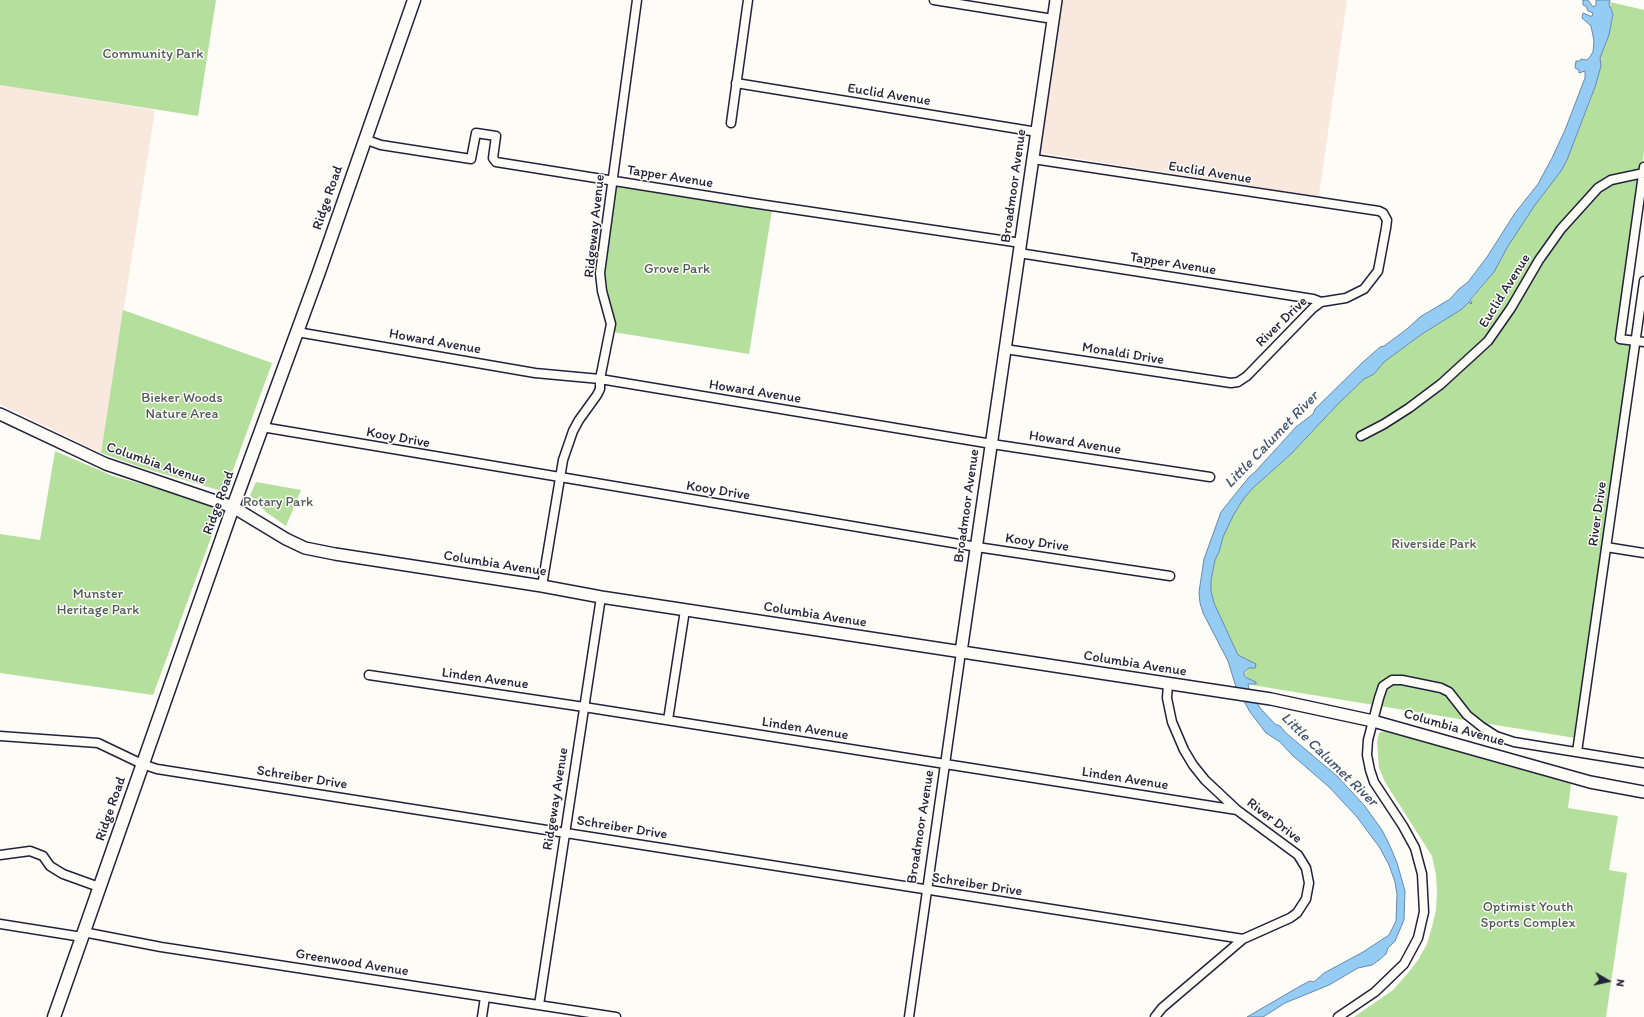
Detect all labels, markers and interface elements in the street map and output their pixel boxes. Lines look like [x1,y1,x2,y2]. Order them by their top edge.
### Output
park label: Community Park [103,46,203,62]
street label: Euclid Avenue [846,80,932,110]
street label: Broadmoor Avenue [998,128,1030,244]
street label: Euclid Avenue [1167,158,1253,188]
street label: Tapper Avenue [626,162,714,192]
street label: Ridge Road [309,164,347,232]
street label: Ridgeway Avenue [581,173,609,279]
street label: Tapper Avenue [1129,249,1217,279]
street label: Euclid Avenue [1476,251,1534,331]
park label: Grove Park [644,261,710,277]
street label: River Drive [1253,293,1311,351]
street label: Howard Avenue [388,326,482,358]
street label: Monaldi Drive [1081,339,1165,369]
street label: Howard Avenue [708,376,802,408]
water label: Little Calumet River [1221,388,1323,492]
park label: Bieker Woods Nature Area [141,390,223,422]
street label: Kooy Drive [365,424,431,452]
street label: Howard Avenue [1028,427,1122,459]
street label: Columbia Avenue [104,439,208,489]
street label: Broadmoor Avenue [951,448,983,564]
street label: Ridge Road [200,469,238,537]
street label: Kooy Drive [685,478,751,504]
street label: River Drive [1585,481,1611,547]
park label: Rotary Park [243,494,313,510]
street label: Kooy Drive [1004,530,1070,556]
park label: Riverside Park [1391,536,1477,552]
street label: Columbia Avenue [442,548,548,580]
park label: Munster Heritage Park [57,586,139,618]
street label: Columbia Avenue [762,599,868,631]
street label: Columbia Avenue [1082,648,1188,680]
street label: Linden Avenue [440,665,530,693]
street label: Columbia Avenue [1402,706,1506,750]
water label: Little Calumet River [1277,709,1381,811]
street label: Linden Avenue [760,714,850,744]
street label: Ridgeway Avenue [540,746,572,852]
street label: Schreiber Drive [256,763,348,793]
street label: Linden Avenue [1080,764,1170,794]
street label: Broadmoor Avenue [904,769,938,885]
street label: Ridge Road [92,775,130,843]
street label: River Drive [1243,795,1305,847]
street label: Schreiber Drive [576,813,668,843]
street label: Schreiber Drive [931,870,1023,900]
park label: Optimist Youth Sports Complex [1481,899,1575,932]
street label: Greenwood Avenue [294,946,410,980]
north arrow [1588,961,1628,1001]
text: N [1613,978,1627,988]

